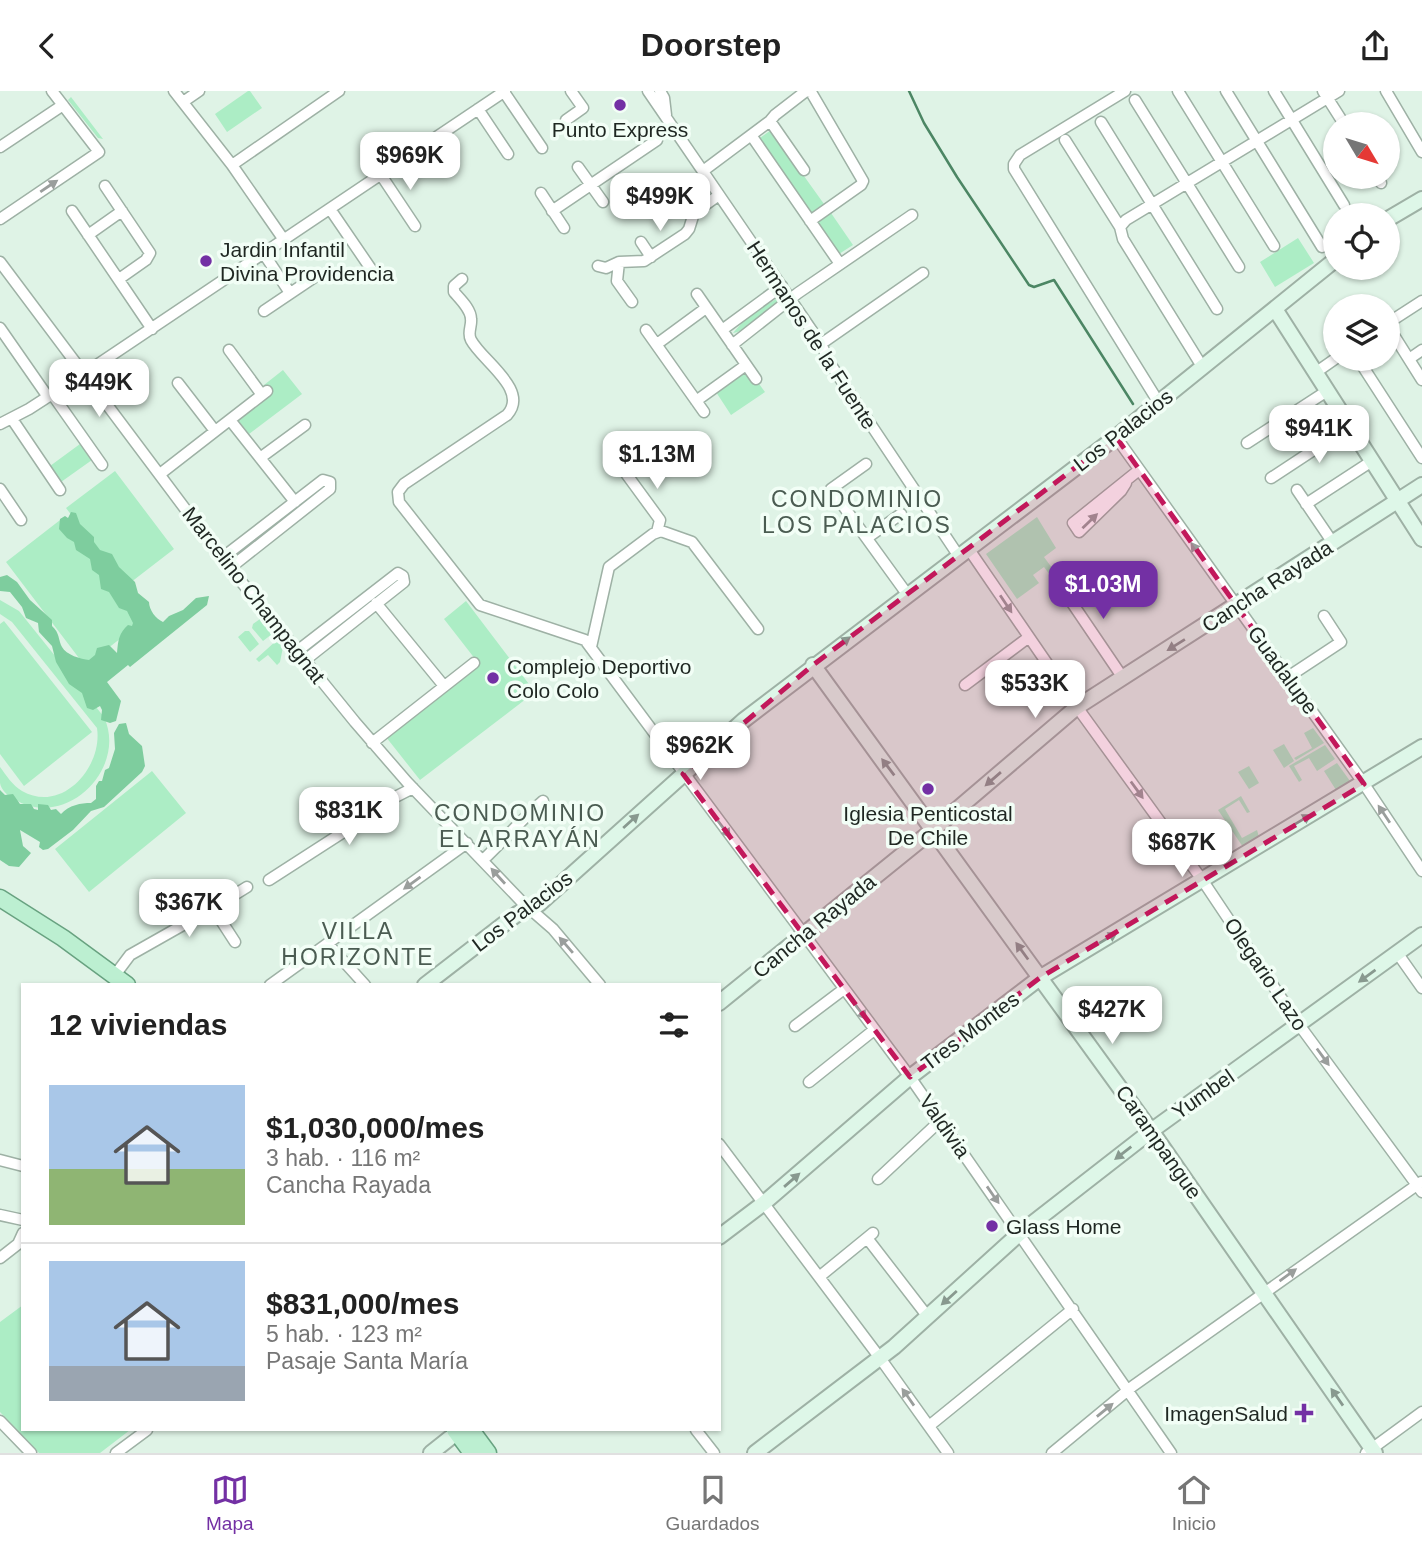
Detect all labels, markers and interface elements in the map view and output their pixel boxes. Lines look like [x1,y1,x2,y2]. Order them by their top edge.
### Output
icon: back [28,27,66,65]
text: Doorstep [641,27,781,63]
icon: share [1356,27,1394,65]
marker: Punto Express [612,97,628,113]
north arrow [1323,112,1400,189]
map controls [1323,112,1400,371]
place label: Punto Express [552,118,688,141]
pin: $969K [361,133,459,192]
text: $969K [376,142,444,168]
pin: $499K [611,173,709,233]
one-way arrow [39,179,59,192]
text: $499K [626,183,694,209]
button: locate [1323,203,1400,280]
street label: Hermanos de la Fuente [743,237,881,433]
place label: Jardin Infantil Divina Providencia [220,238,394,285]
marker: Jardin Infantil Divina Providencia [198,253,214,269]
button: layers [1323,294,1400,371]
pin: $449K [50,359,148,419]
text: $449K [65,369,133,395]
street label: Los Palacios [1069,384,1177,476]
pin: $941K [1270,405,1368,465]
text: $941K [1285,415,1353,441]
pin: $1.13M [600,431,714,491]
text: $1.13M [619,441,695,467]
district label: CONDOMINIO LOS PALACIOS [762,486,952,538]
street label: Marcelino Champagnat [178,502,330,688]
one-way arrow [1081,514,1098,530]
street label: Cancha Rayada [1198,535,1337,637]
one-way arrow [1190,542,1204,560]
pin: $1.03M [1046,561,1160,621]
text: $1.03M [1065,571,1141,597]
one-way arrow [1000,594,1013,614]
street label: Guadalupe [1243,622,1323,718]
one-way arrow [833,636,851,651]
one-way arrow [1166,638,1185,651]
place label: Complejo Deportivo Colo Colo [507,655,691,702]
pin: $533K [986,661,1084,720]
marker: Complejo Deportivo Colo Colo [485,670,501,686]
text: $533K [1001,670,1069,696]
pin: $962K [651,723,749,782]
text: $962K [666,732,734,758]
one-way arrow [881,757,895,776]
one-way arrow [984,771,1002,787]
marker: Iglesia Penticostal De Chile [920,781,936,797]
one-way arrow [1130,781,1144,799]
pin: $831K [300,787,398,847]
text: $831K [315,797,383,823]
district label: CONDOMINIO EL ARRAYÁN [434,800,606,852]
place label: Iglesia Penticostal De Chile [843,802,1013,849]
one-way arrow [1377,805,1391,823]
one-way arrow [622,813,640,829]
one-way arrow [1293,813,1312,826]
one-way arrow [717,819,731,838]
pin: $687K [1133,819,1231,879]
text: $687K [1148,829,1216,855]
street label: Los Palacios [468,866,576,956]
one-way arrow [490,867,506,885]
street label: Cancha Rayada [748,869,880,982]
one-way arrow [403,876,421,890]
pin: $367K [140,879,238,939]
text: $367K [155,889,223,915]
street label: Olegario Lazo [1220,913,1312,1035]
district label: VILLA HORIZONTE [281,918,435,970]
one-way arrow [1098,931,1117,944]
one-way arrow [558,936,574,954]
one-way arrow [1015,942,1029,960]
one-way arrow [1358,969,1376,983]
pin: $427K [1063,986,1161,1046]
street label: Tres Montes [917,987,1023,1075]
text: $427K [1078,996,1146,1022]
one-way arrow [853,1002,867,1020]
icon: filters [655,1006,693,1044]
text: 12 viviendas [49,1008,227,1041]
one-way arrow [1316,1048,1330,1066]
street label: Yumbel [1168,1064,1238,1124]
street label: Carampangue [1111,1081,1207,1203]
street label: Valdivia [915,1090,975,1162]
text: $1,030,000/mes [266,1111,485,1144]
icon: home [105,1113,189,1197]
text: 3 hab. · 116 m² [266,1145,420,1171]
one-way arrow [1115,1145,1133,1160]
text: Cancha Rayada [266,1172,431,1198]
one-way arrow [783,1173,800,1188]
one-way arrow [986,1186,1000,1204]
place label: Glass Home [1006,1215,1122,1238]
marker: Glass Home [984,1218,1000,1234]
one-way arrow [1279,1268,1297,1282]
text: $831,000/mes [266,1287,460,1320]
icon: home [105,1289,189,1373]
one-way arrow [940,1290,957,1305]
text: 5 hab. · 123 m² [266,1321,422,1347]
text: Pasaje Santa María [266,1348,468,1374]
one-way arrow [902,1388,916,1406]
one-way arrow [1330,1388,1344,1406]
one-way arrow [1095,1402,1113,1417]
place label: ImagenSalud [1164,1402,1288,1425]
marker: ImagenSalud [1294,1403,1314,1423]
tab: Mapa [206,1471,254,1535]
tab: Guardados [666,1471,760,1535]
tab: Inicio [1172,1471,1216,1535]

